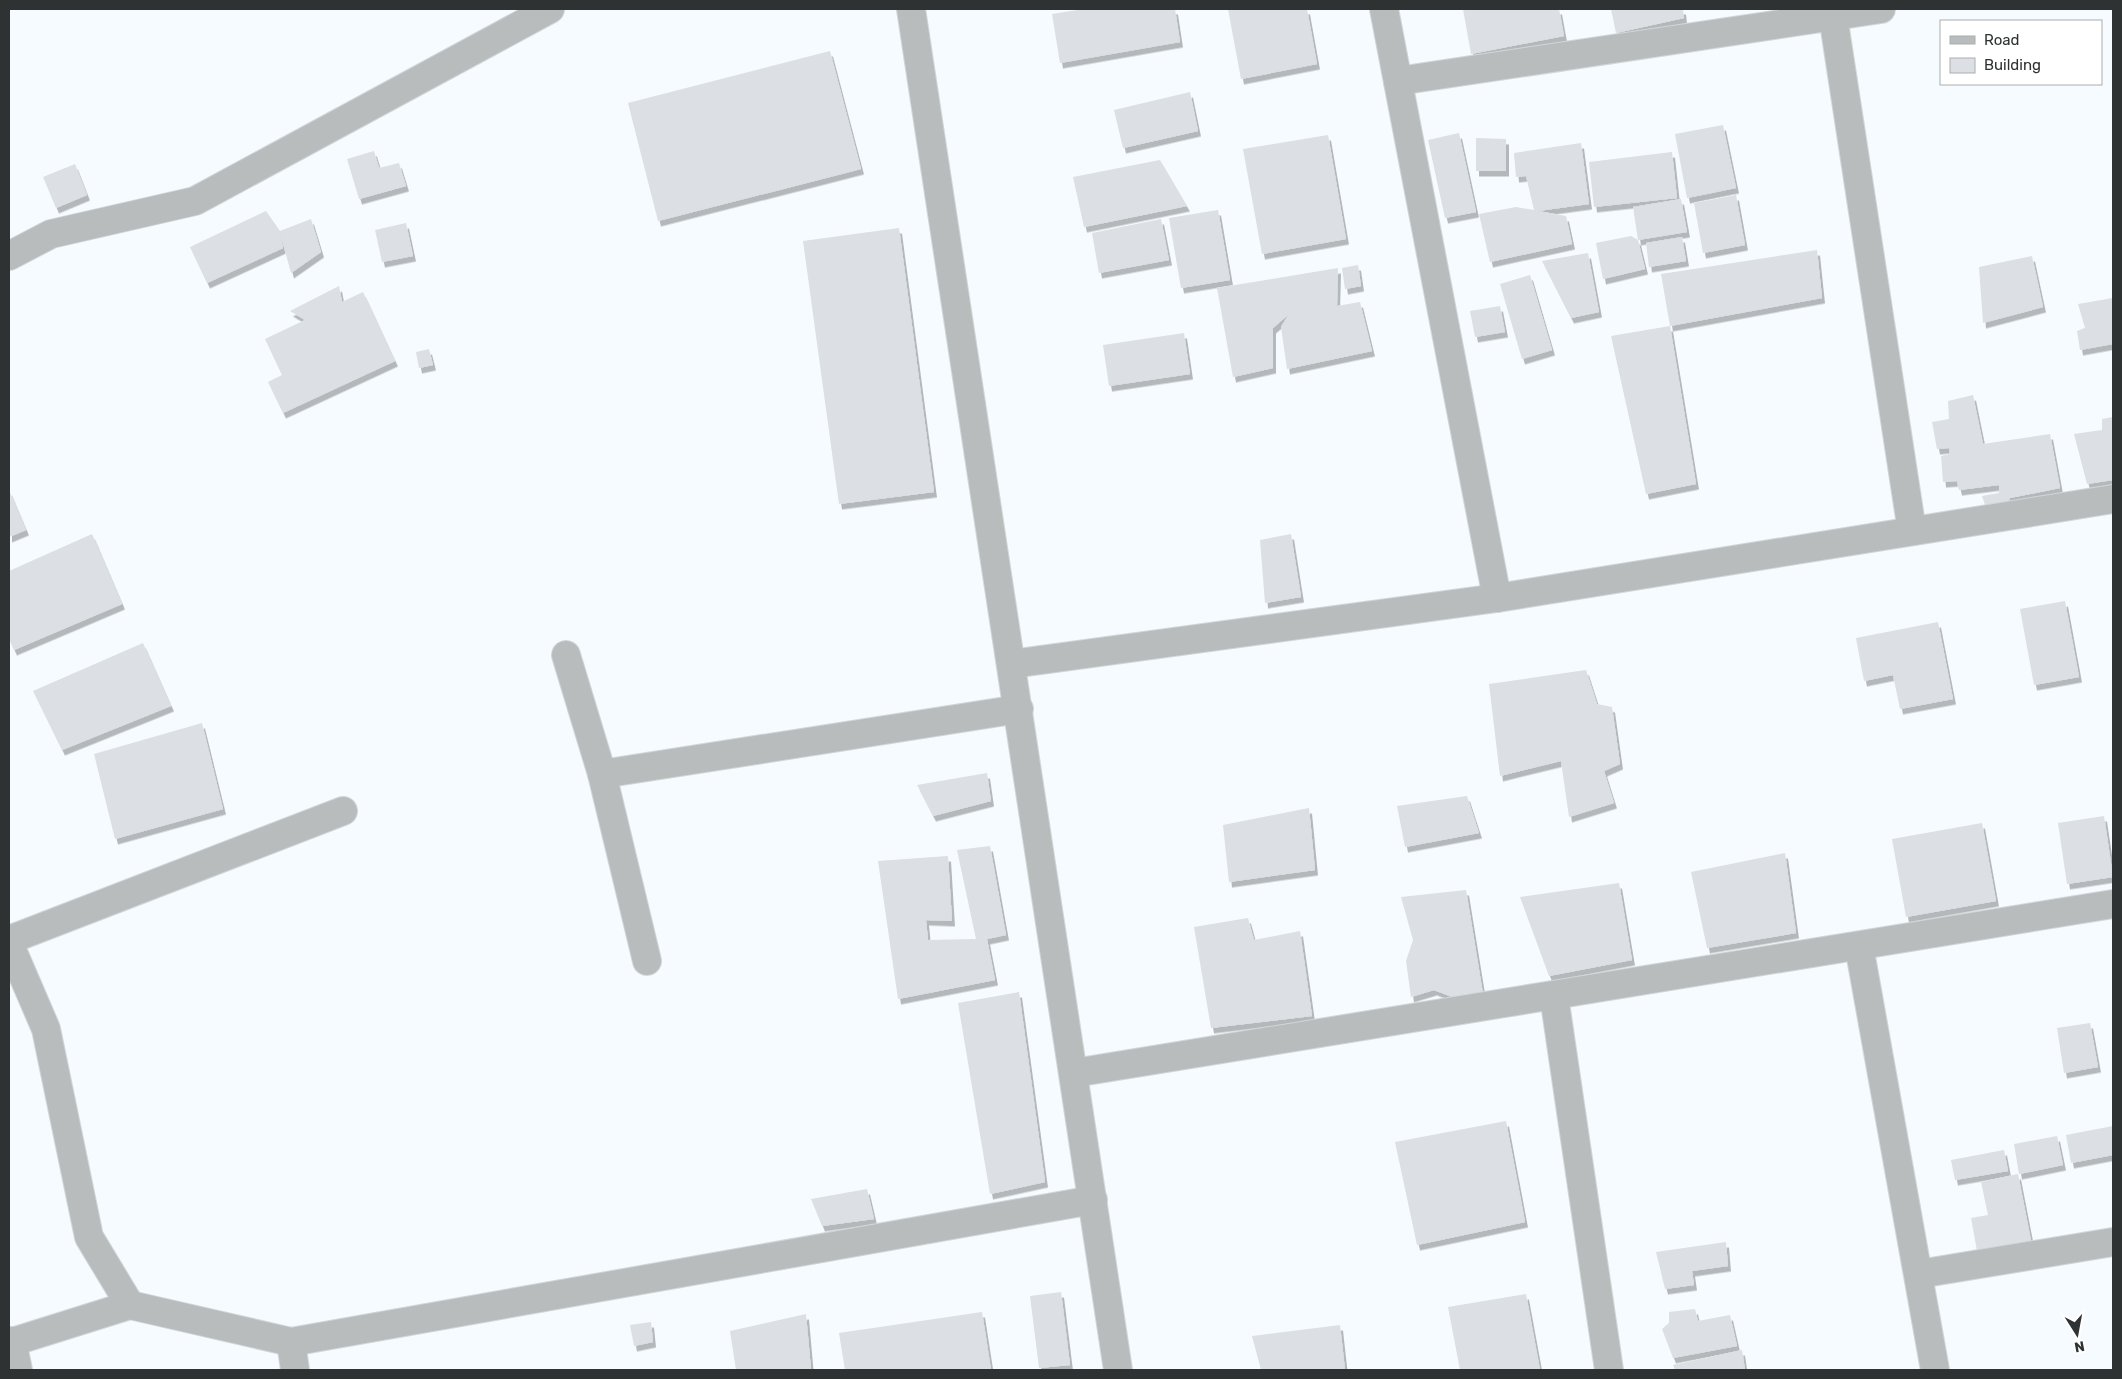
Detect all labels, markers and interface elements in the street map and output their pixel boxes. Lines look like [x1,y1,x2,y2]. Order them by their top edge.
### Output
legend [1940,20,2102,85]
text: Road [1984,31,2020,49]
text: Building [1984,56,2041,74]
north arrow [2052,1309,2102,1359]
text: N [2073,1337,2086,1356]

